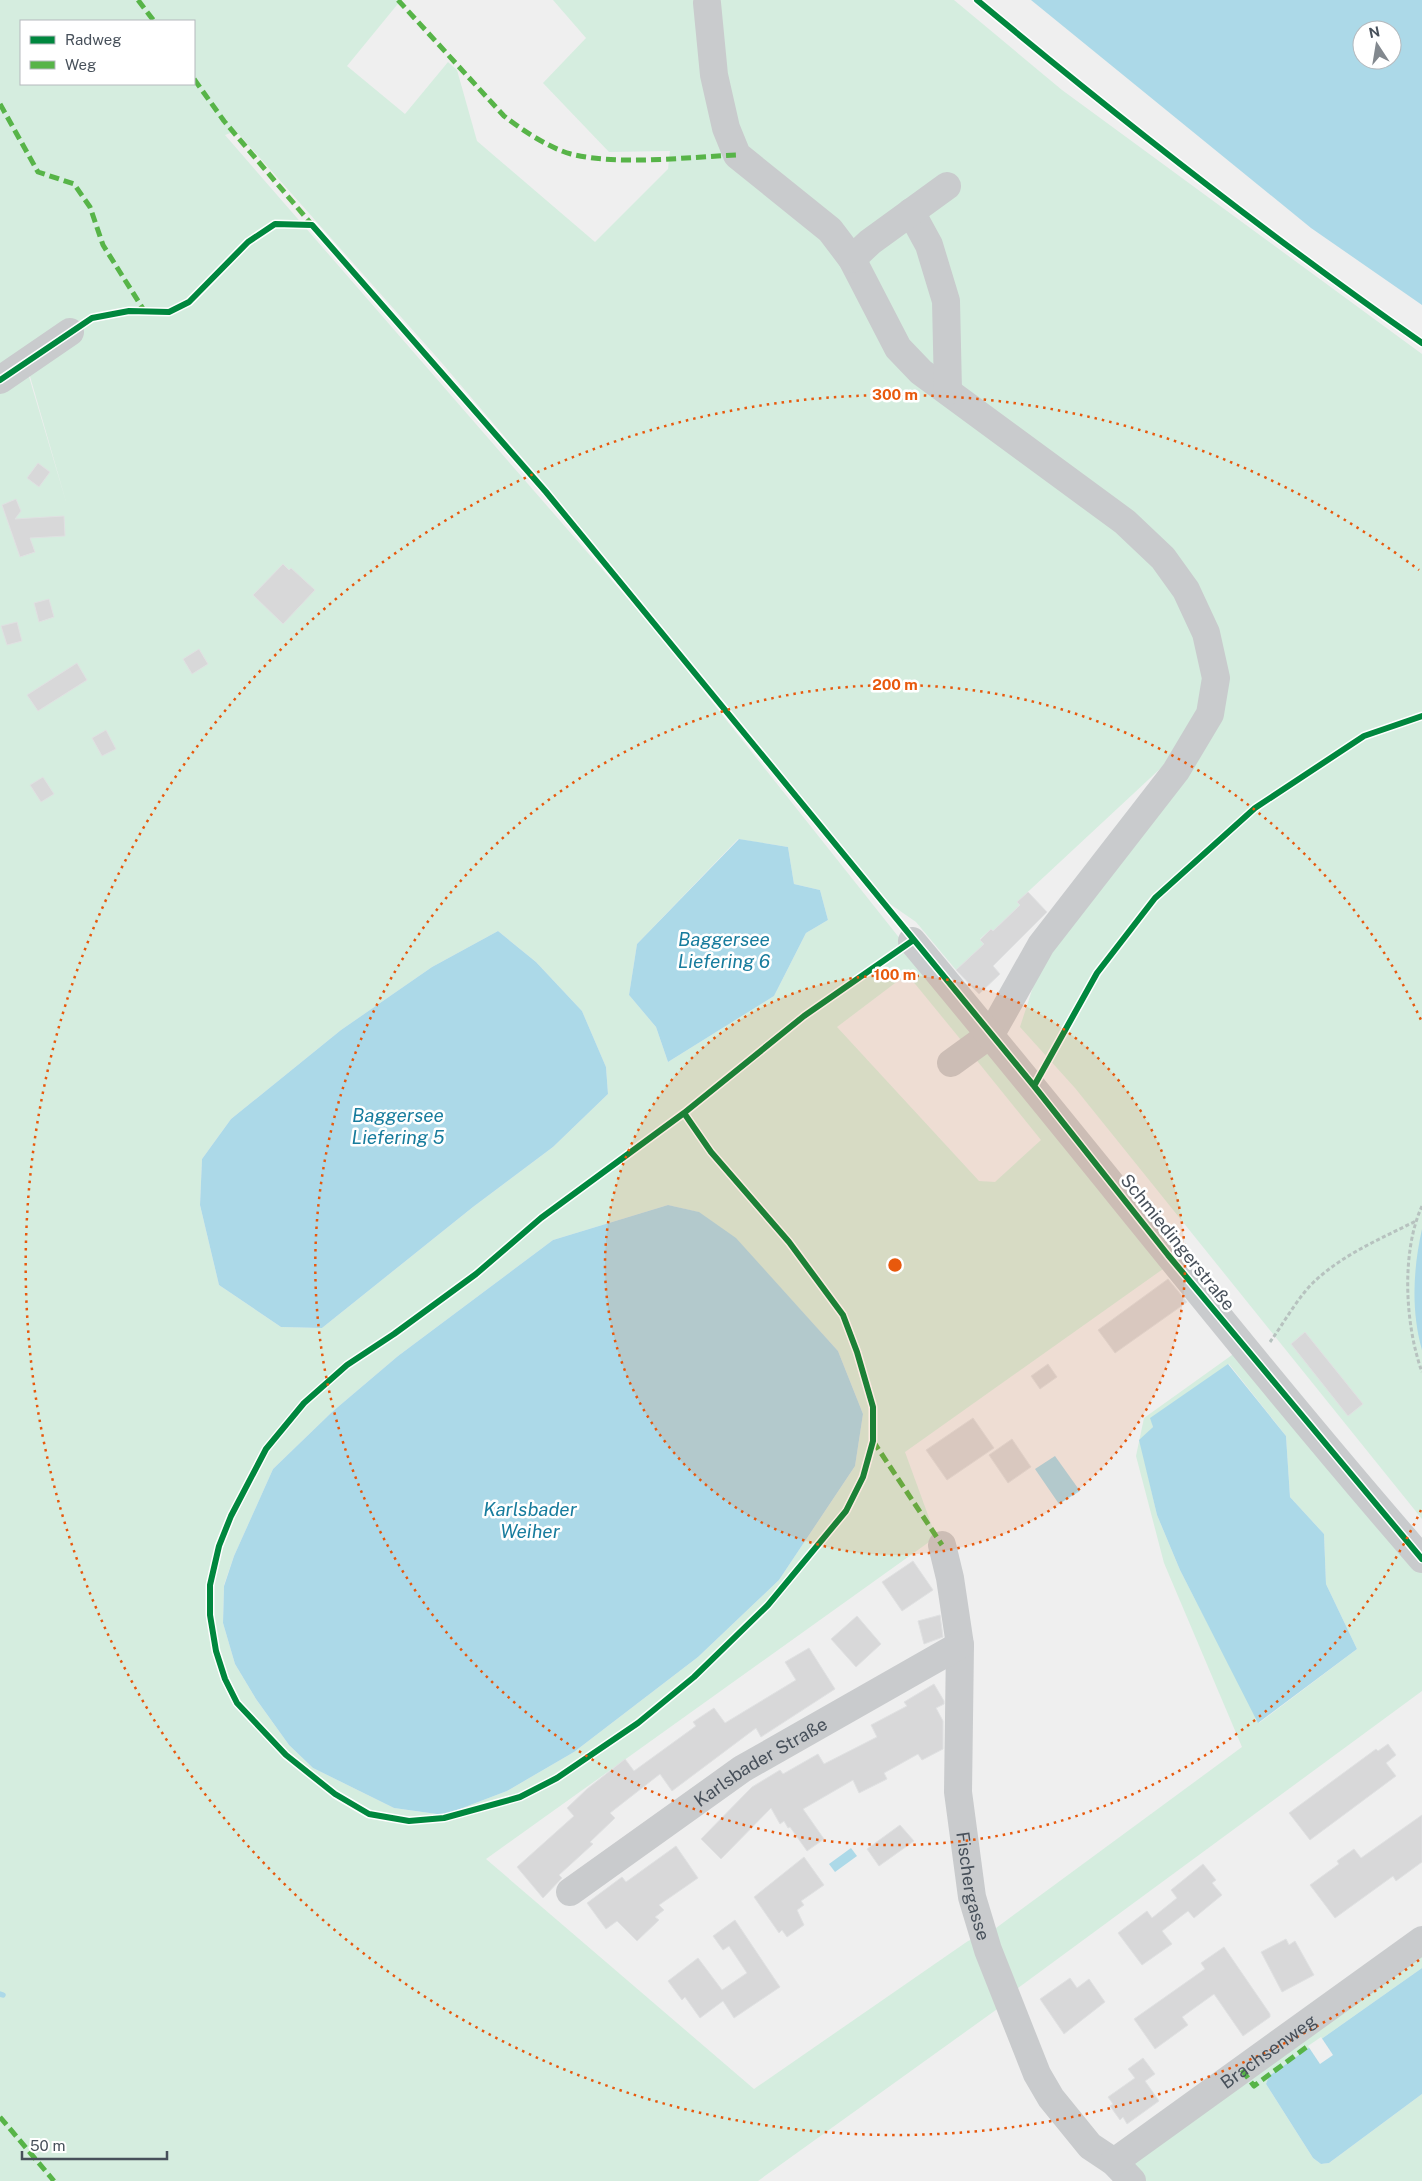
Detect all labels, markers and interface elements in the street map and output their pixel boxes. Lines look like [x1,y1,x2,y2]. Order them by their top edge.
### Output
legend [20,20,195,85]
north arrow [1352,20,1402,70]
text: N [1367,23,1381,41]
text: Radweg [65,31,122,48]
text: Weg [65,56,96,73]
text: 300 m [872,386,918,403]
text: 200 m [872,676,918,693]
water label: Baggersee Liefering 6 [678,928,771,972]
text: 100 m [874,966,916,983]
water label: Baggersee Liefering 5 [352,1104,445,1148]
street label: Schmiedingerstraße [1116,1169,1240,1315]
centre of rings [886,1256,904,1274]
water label: Karlsbader Weiher [483,1498,578,1542]
street label: Karlsbader Straße [690,1712,831,1811]
street label: Fischergasse [953,1830,995,1943]
street label: Brachsenweg [1216,2009,1320,2093]
scale bar [22,2128,168,2160]
text: 50 m [30,2137,65,2154]

